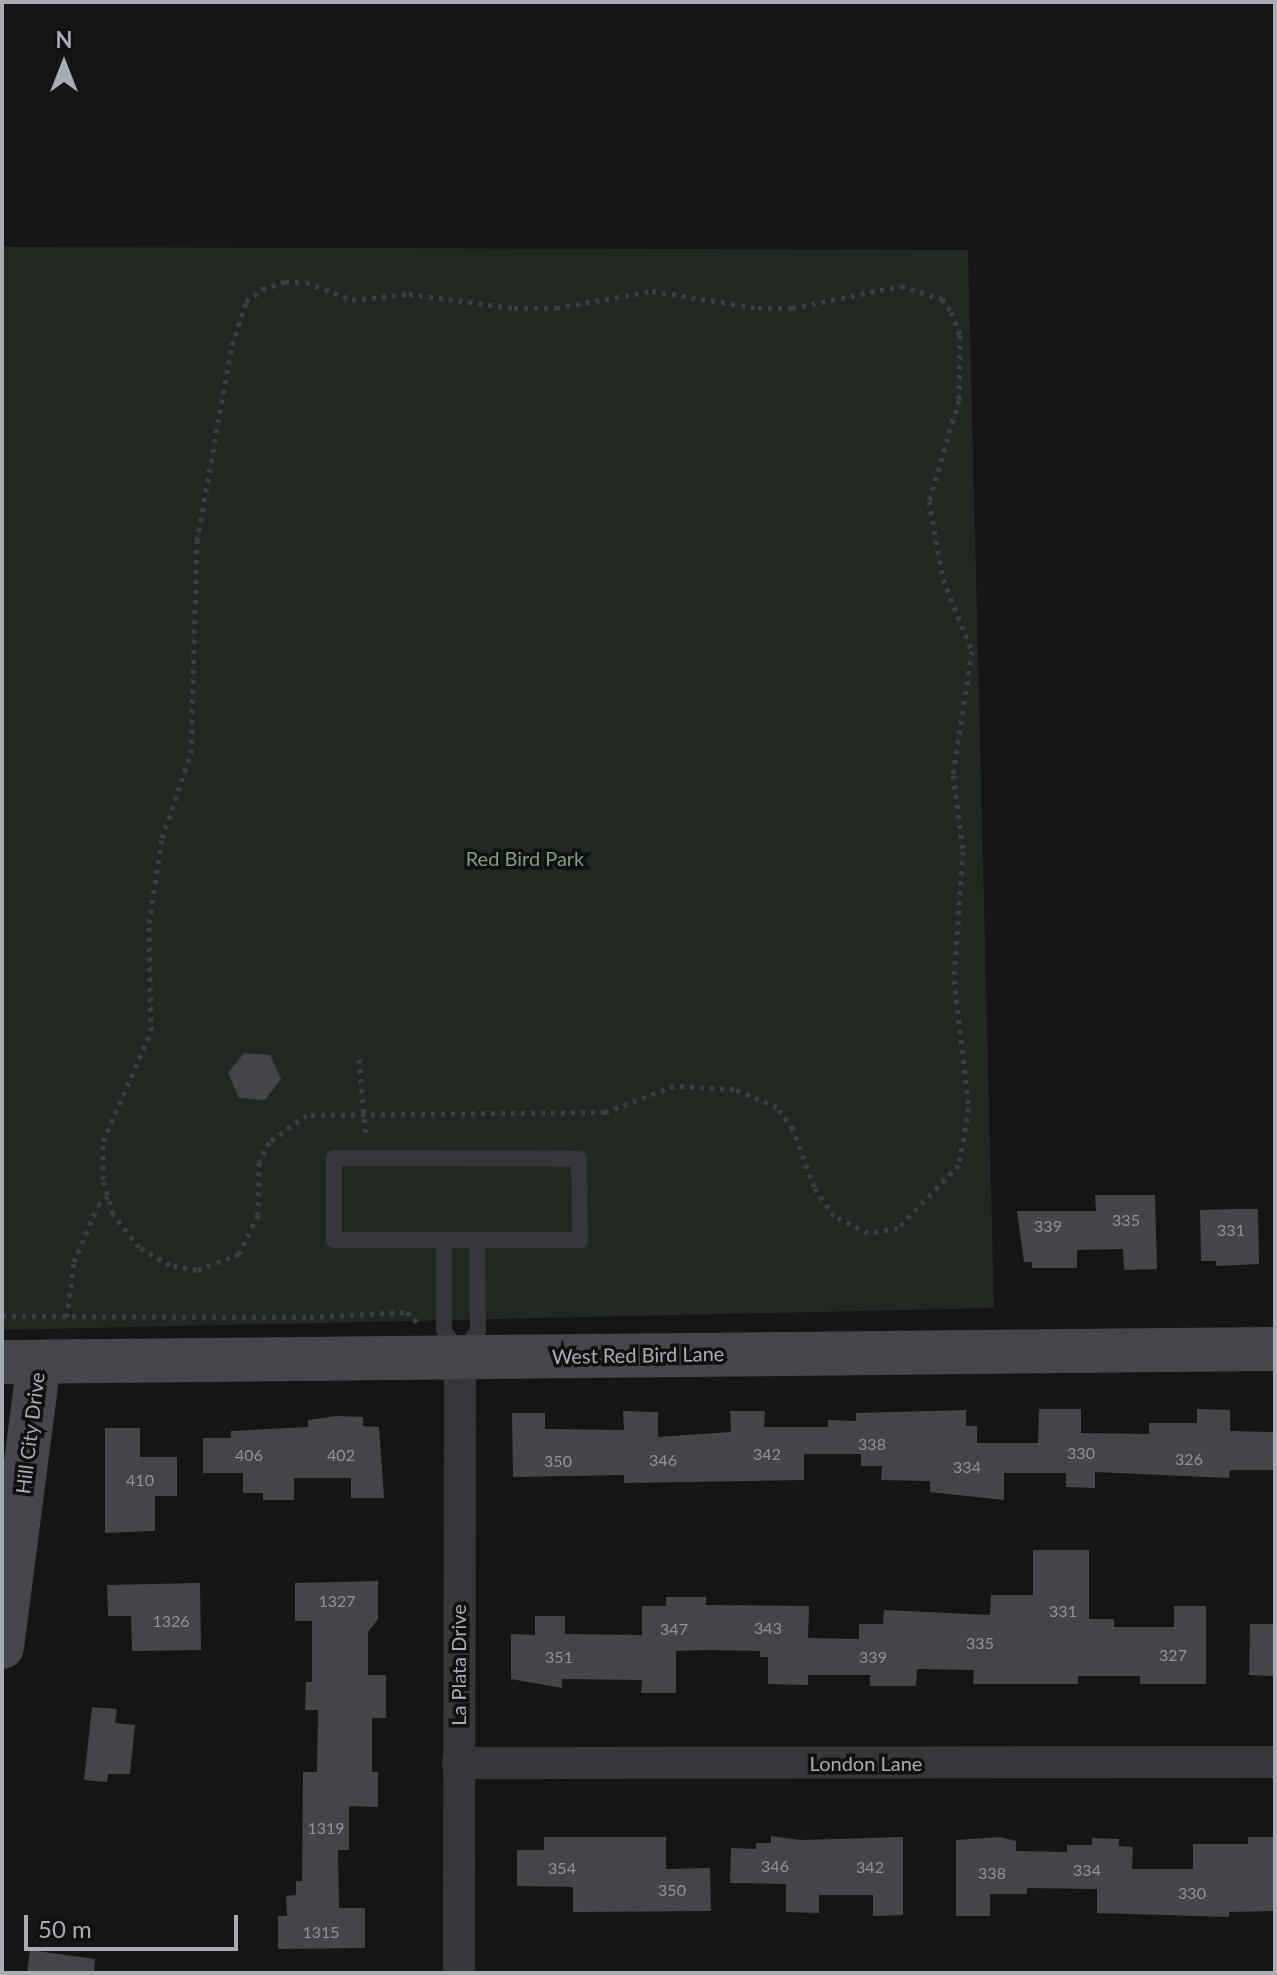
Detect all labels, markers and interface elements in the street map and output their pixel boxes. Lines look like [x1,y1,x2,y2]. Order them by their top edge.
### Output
north arrow [24,24,104,104]
text: N [56,26,72,53]
park label: Red Bird Park [466,846,584,870]
house number: 335 [1112,1210,1140,1230]
house number: 339 [1034,1216,1062,1236]
house number: 331 [1217,1220,1245,1240]
street label: West Red Bird Lane [552,1341,724,1369]
street label: Hill City Drive [11,1371,49,1495]
house number: 338 [858,1434,886,1454]
house number: 330 [1067,1443,1095,1463]
house number: 342 [753,1444,781,1464]
house number: 406 [235,1445,263,1465]
house number: 402 [327,1445,355,1465]
house number: 326 [1175,1449,1203,1469]
house number: 346 [649,1450,677,1470]
house number: 350 [544,1451,572,1471]
house number: 334 [953,1457,981,1477]
house number: 410 [126,1470,154,1490]
house number: 1327 [318,1591,356,1611]
house number: 331 [1049,1601,1077,1621]
street label: La Plata Drive [446,1604,470,1726]
house number: 1326 [152,1611,190,1631]
house number: 343 [754,1618,782,1638]
house number: 347 [660,1619,688,1639]
house number: 335 [966,1633,994,1653]
house number: 327 [1159,1645,1187,1665]
house number: 351 [545,1647,573,1667]
house number: 339 [859,1647,887,1667]
street label: London Lane [810,1751,922,1775]
house number: 1319 [307,1818,345,1838]
house number: 346 [761,1856,789,1876]
house number: 342 [856,1857,884,1877]
house number: 354 [548,1858,576,1878]
house number: 334 [1073,1860,1101,1880]
house number: 338 [978,1863,1006,1883]
house number: 350 [658,1880,686,1900]
house number: 330 [1178,1883,1206,1903]
scale bar [28,1899,242,1949]
text: 50 m [38,1914,92,1943]
house number: 1315 [302,1922,340,1942]

